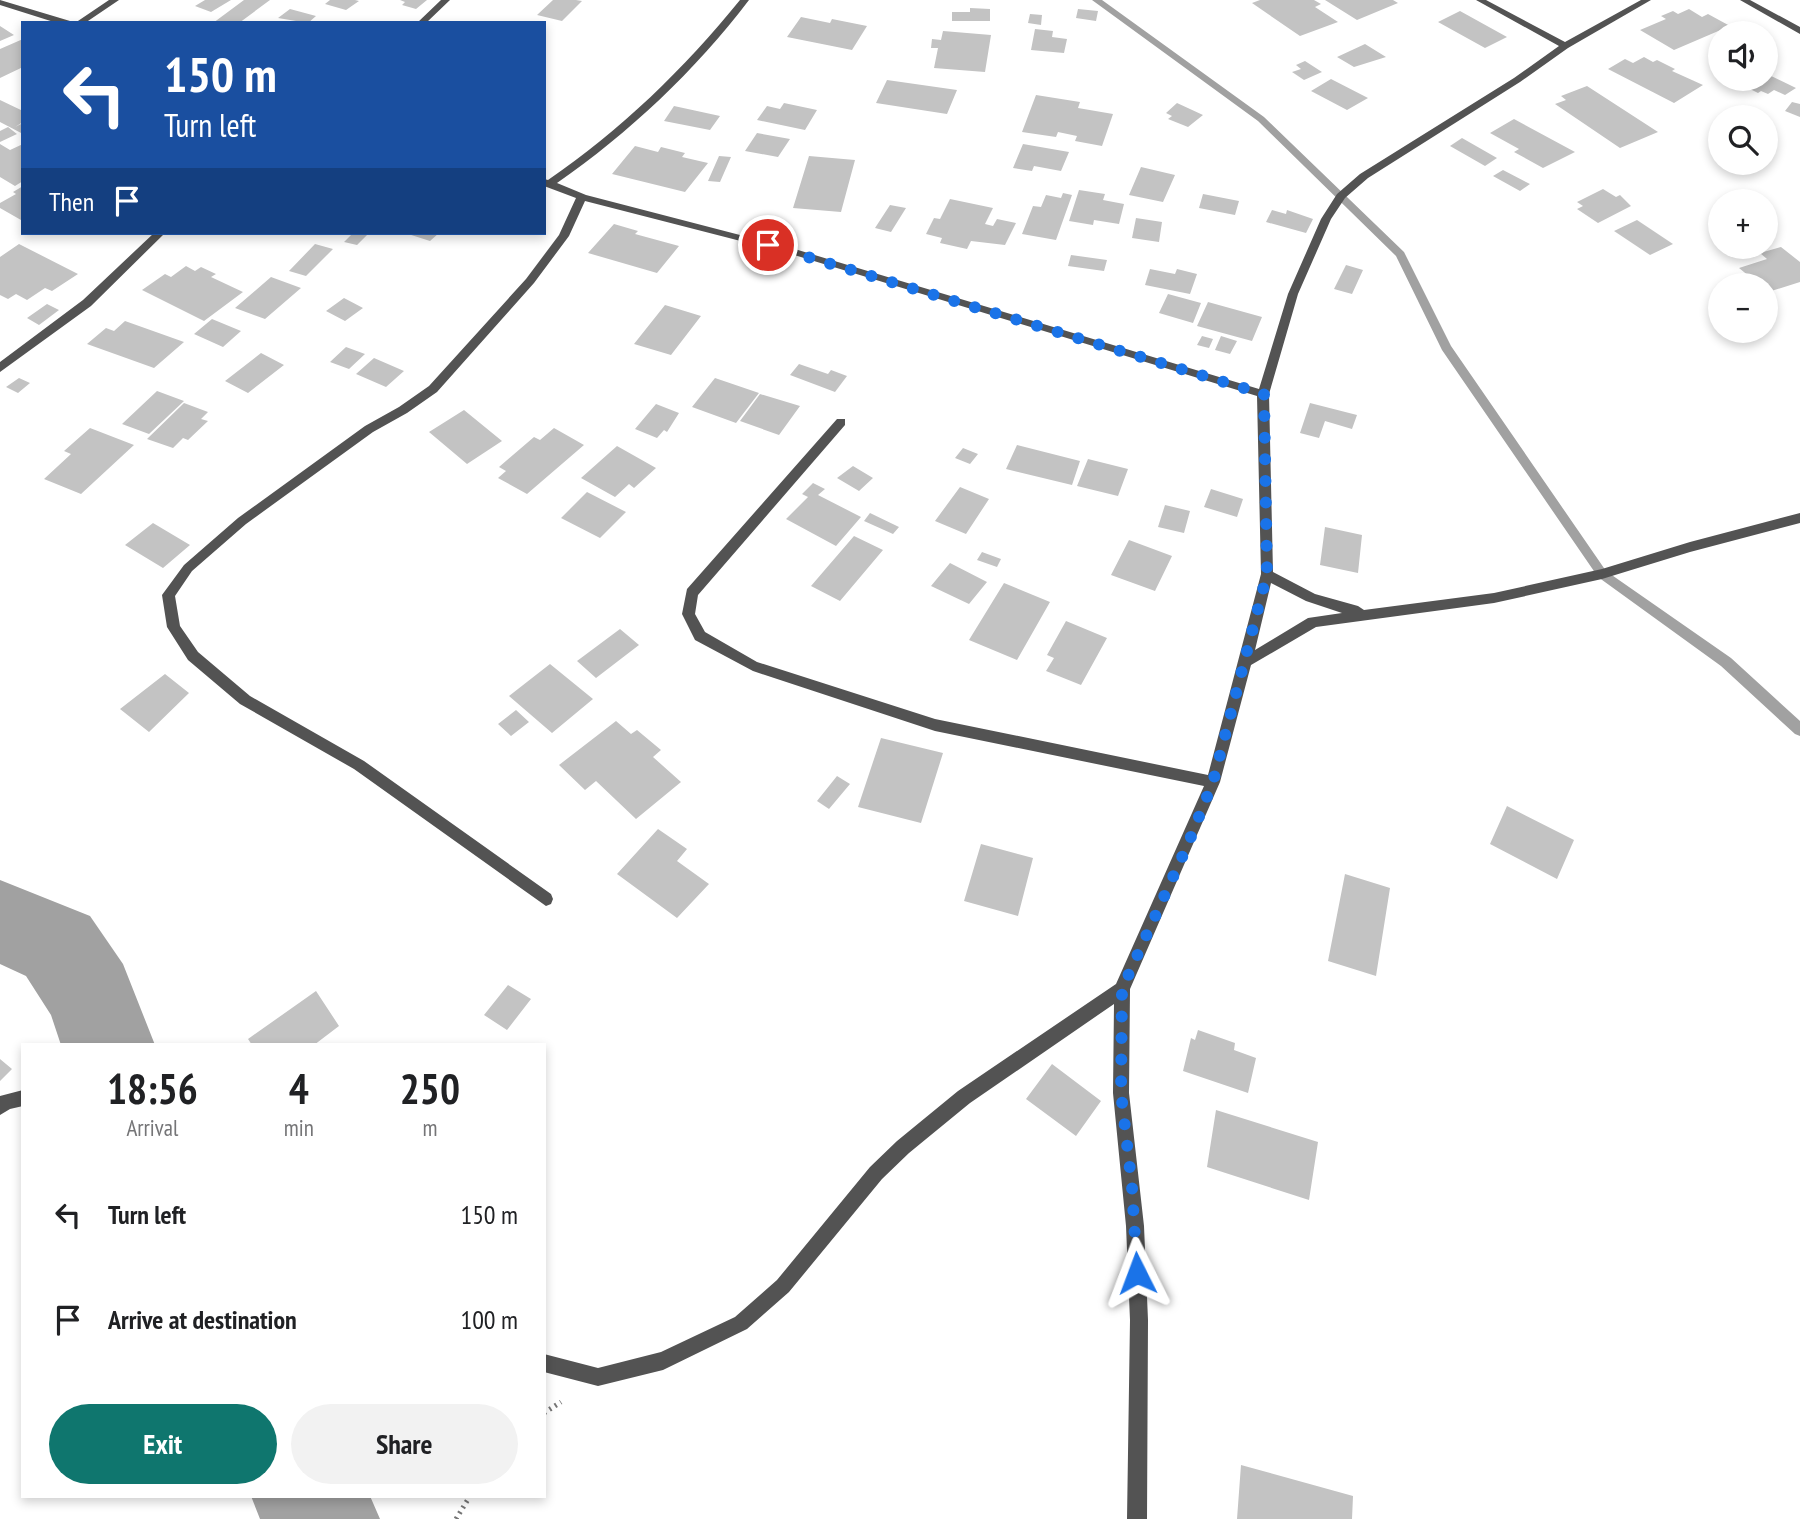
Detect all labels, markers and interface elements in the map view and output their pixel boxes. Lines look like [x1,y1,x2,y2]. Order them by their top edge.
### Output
map controls [1708,21,1778,343]
button: sound [1708,21,1778,91]
text: 150 m [164,42,277,106]
icon: left [49,49,140,140]
text: Turn left [164,104,256,146]
button: search [1708,105,1778,175]
icon: arrive [108,182,146,220]
text: Then [49,185,94,218]
button: + [1708,189,1778,259]
pin [738,215,798,275]
icon: arrive [749,226,787,264]
button: − [1708,273,1778,343]
text: 18:56 [107,1061,198,1116]
text: 4 [289,1061,309,1116]
text: 250 [400,1061,460,1116]
text: Arrival [126,1113,178,1142]
text: min [284,1113,314,1142]
text: m [422,1113,437,1142]
icon: left [49,1196,87,1234]
text: Turn left [108,1198,186,1231]
text: 150 m [460,1198,518,1231]
position arrow [1100,1236,1174,1310]
icon: arrive [49,1301,87,1339]
text: Arrive at destination [108,1303,297,1336]
text: 100 m [460,1303,518,1336]
button: Exit [49,1404,277,1484]
button: Share [291,1404,518,1484]

